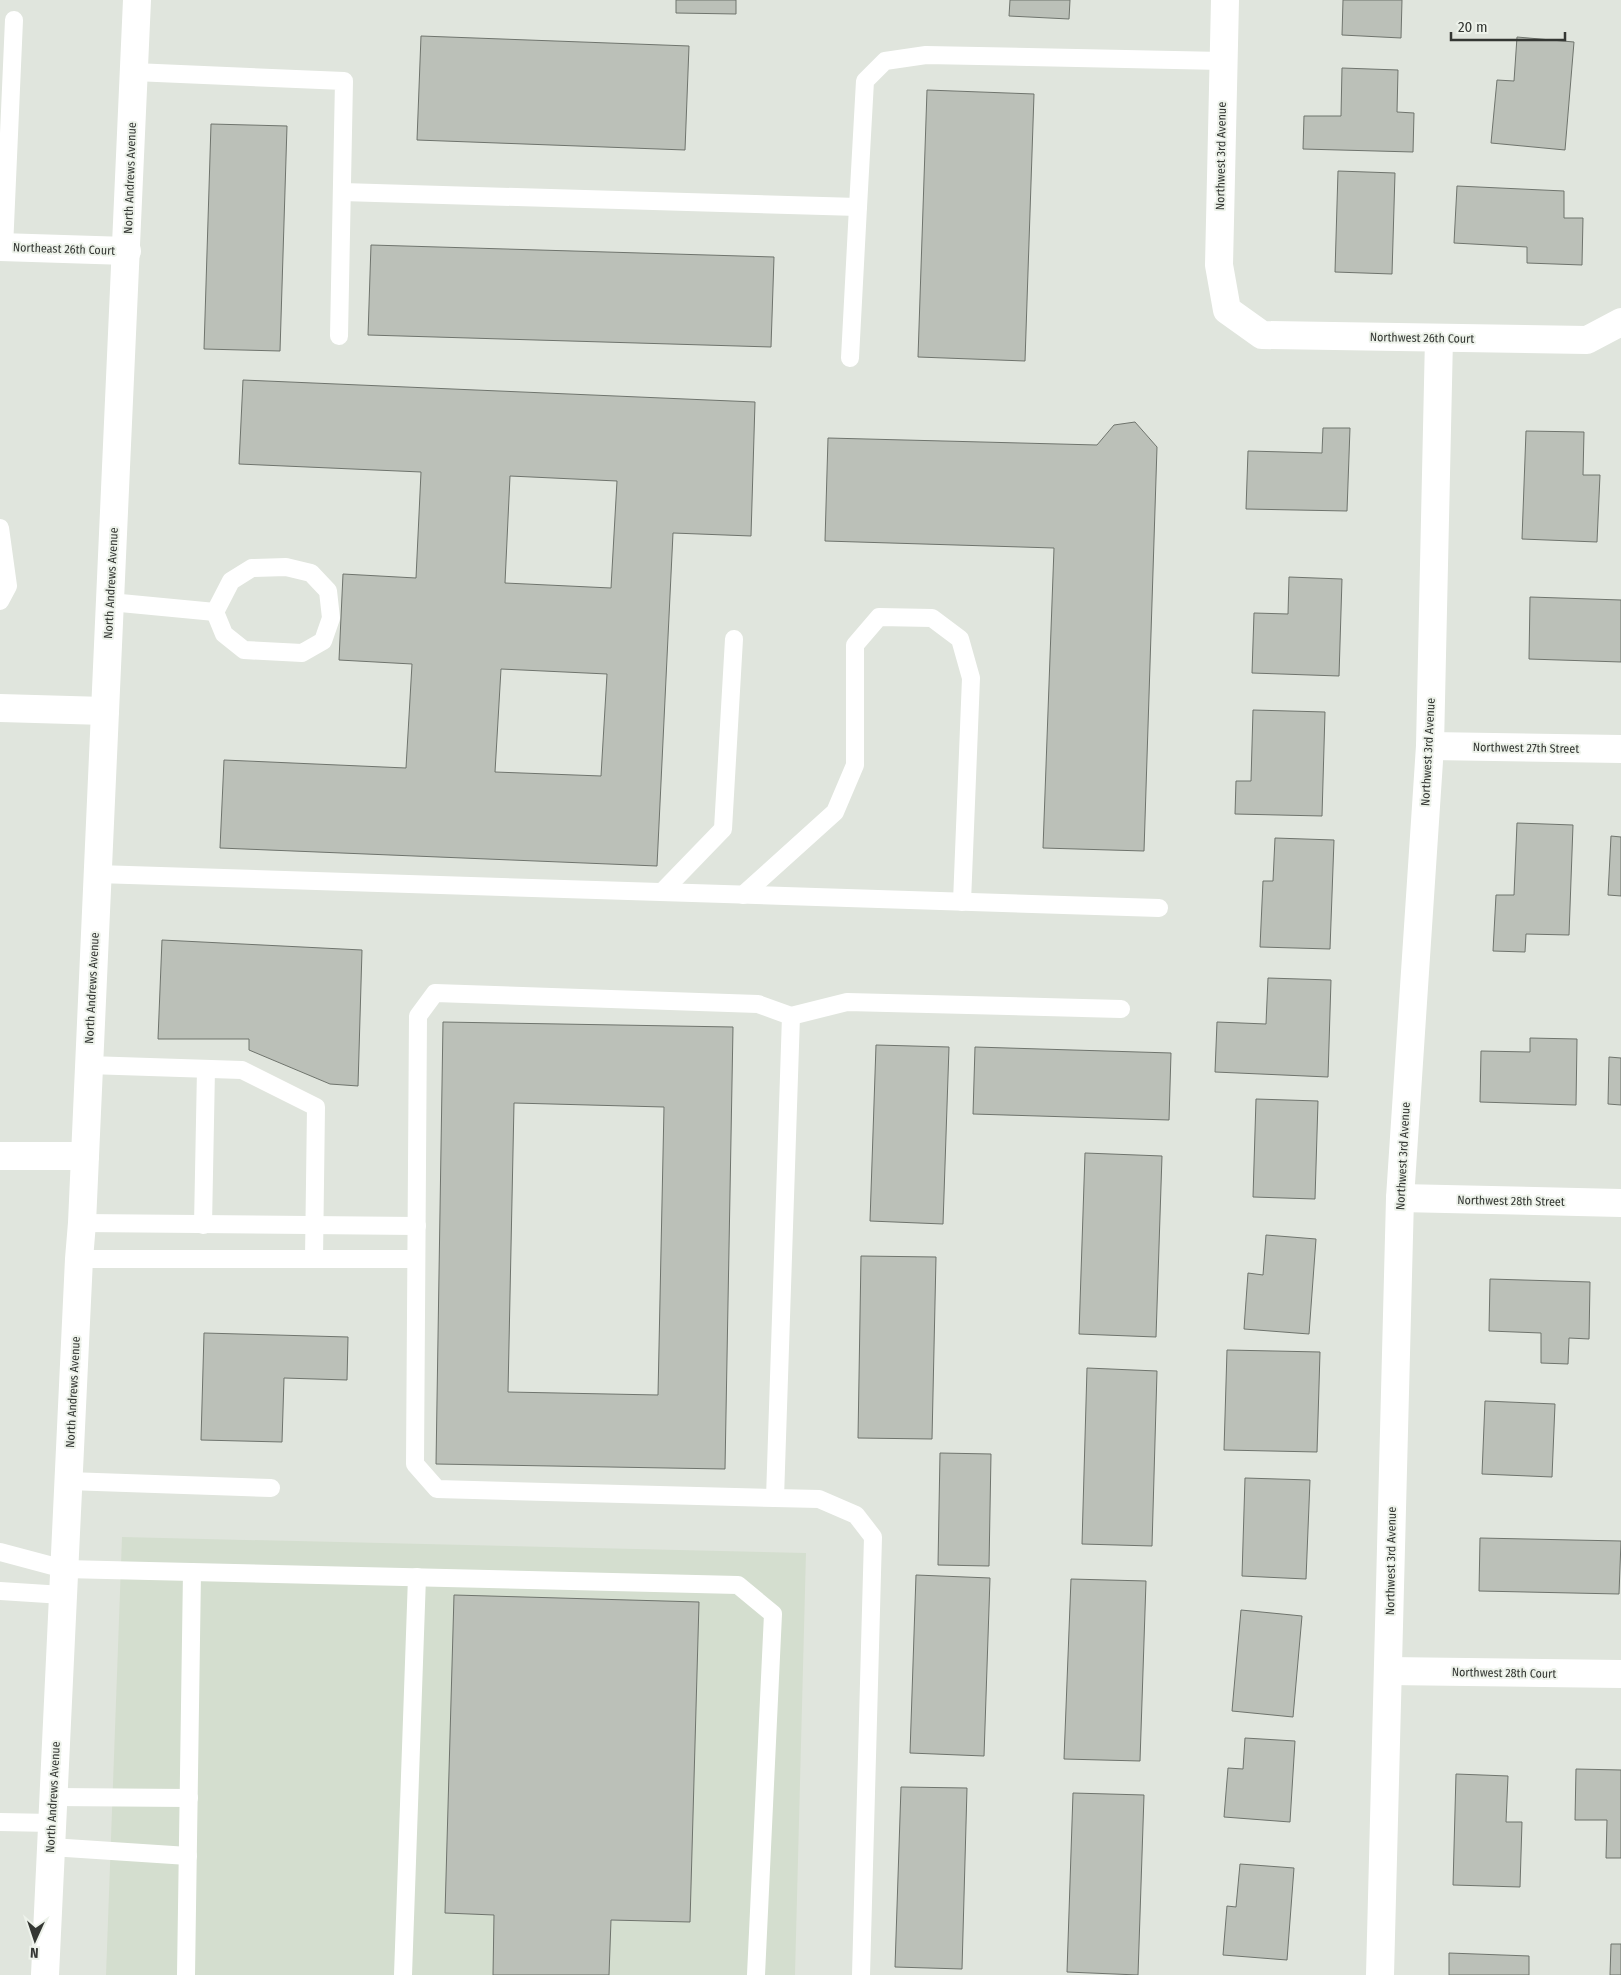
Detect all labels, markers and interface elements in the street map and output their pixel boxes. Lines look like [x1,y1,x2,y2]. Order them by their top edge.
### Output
scale bar [1451,10,1565,42]
text: 20 m [1458,18,1488,36]
street label: Northwest 3rd Avenue [1213,102,1229,210]
street label: North Andrews Avenue [121,122,139,234]
street label: Northeast 26th Court [13,240,115,258]
street label: Northwest 26th Court [1370,330,1474,346]
street label: North Andrews Avenue [101,527,121,639]
street label: Northwest 3rd Avenue [1418,698,1438,806]
street label: Northwest 27th Street [1473,740,1579,756]
street label: North Andrews Avenue [82,932,102,1044]
street label: Northwest 3rd Avenue [1393,1102,1413,1210]
street label: Northwest 28th Street [1457,1193,1565,1209]
street label: North Andrews Avenue [63,1336,83,1448]
street label: Northwest 3rd Avenue [1383,1507,1399,1615]
street label: Northwest 28th Court [1452,1665,1556,1681]
street label: North Andrews Avenue [43,1741,63,1853]
north arrow [10,1915,60,1965]
text: N [30,1944,39,1961]

